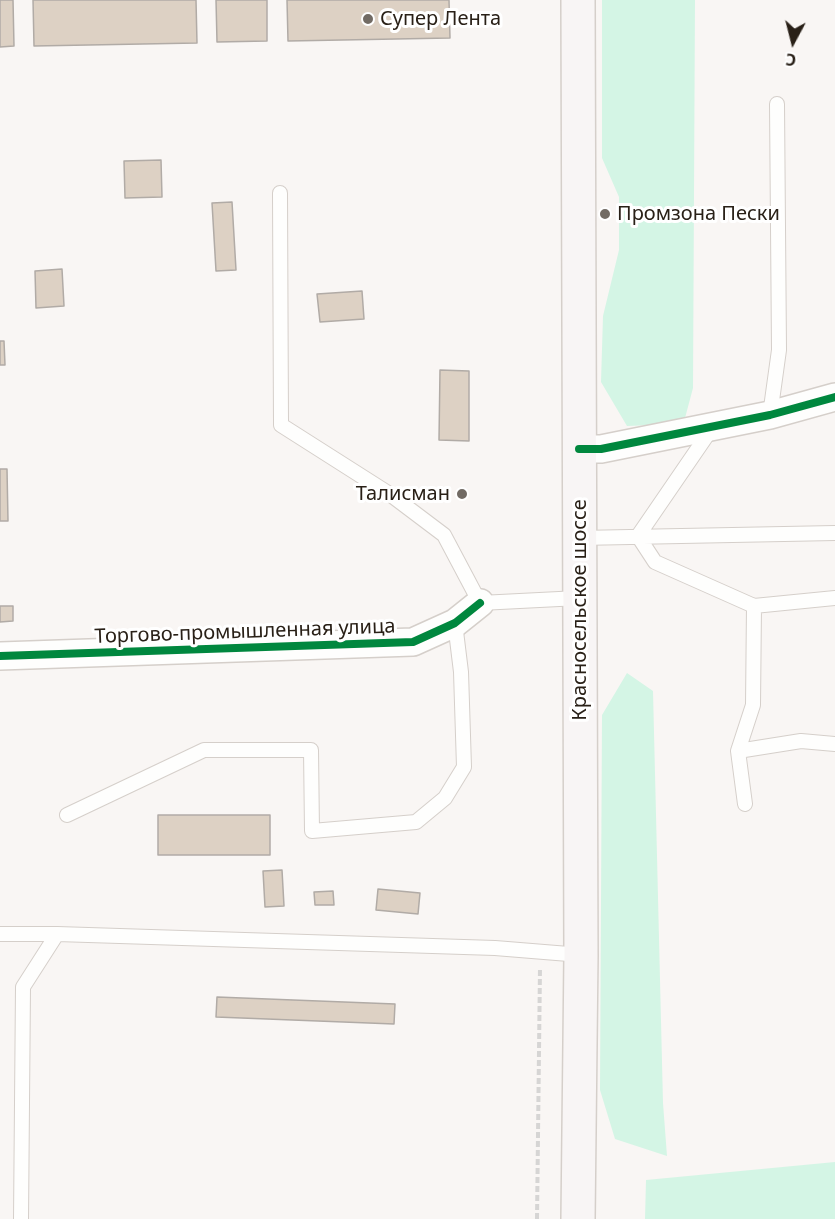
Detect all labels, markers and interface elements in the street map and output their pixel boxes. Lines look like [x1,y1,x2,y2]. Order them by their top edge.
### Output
place label: Супер Лента [380,7,501,31]
marker: Супер Лента [361,12,375,26]
north arrow [763,12,823,72]
text: С [784,48,797,71]
place label: Промзона Пески [617,202,780,226]
marker: Промзона Пески [598,207,612,221]
place label: Талисман [356,482,450,506]
marker: Талисман [455,487,469,501]
street label: Красносельское шоссе [568,499,592,721]
street label: Торгово-промышленная улица [94,615,396,649]

